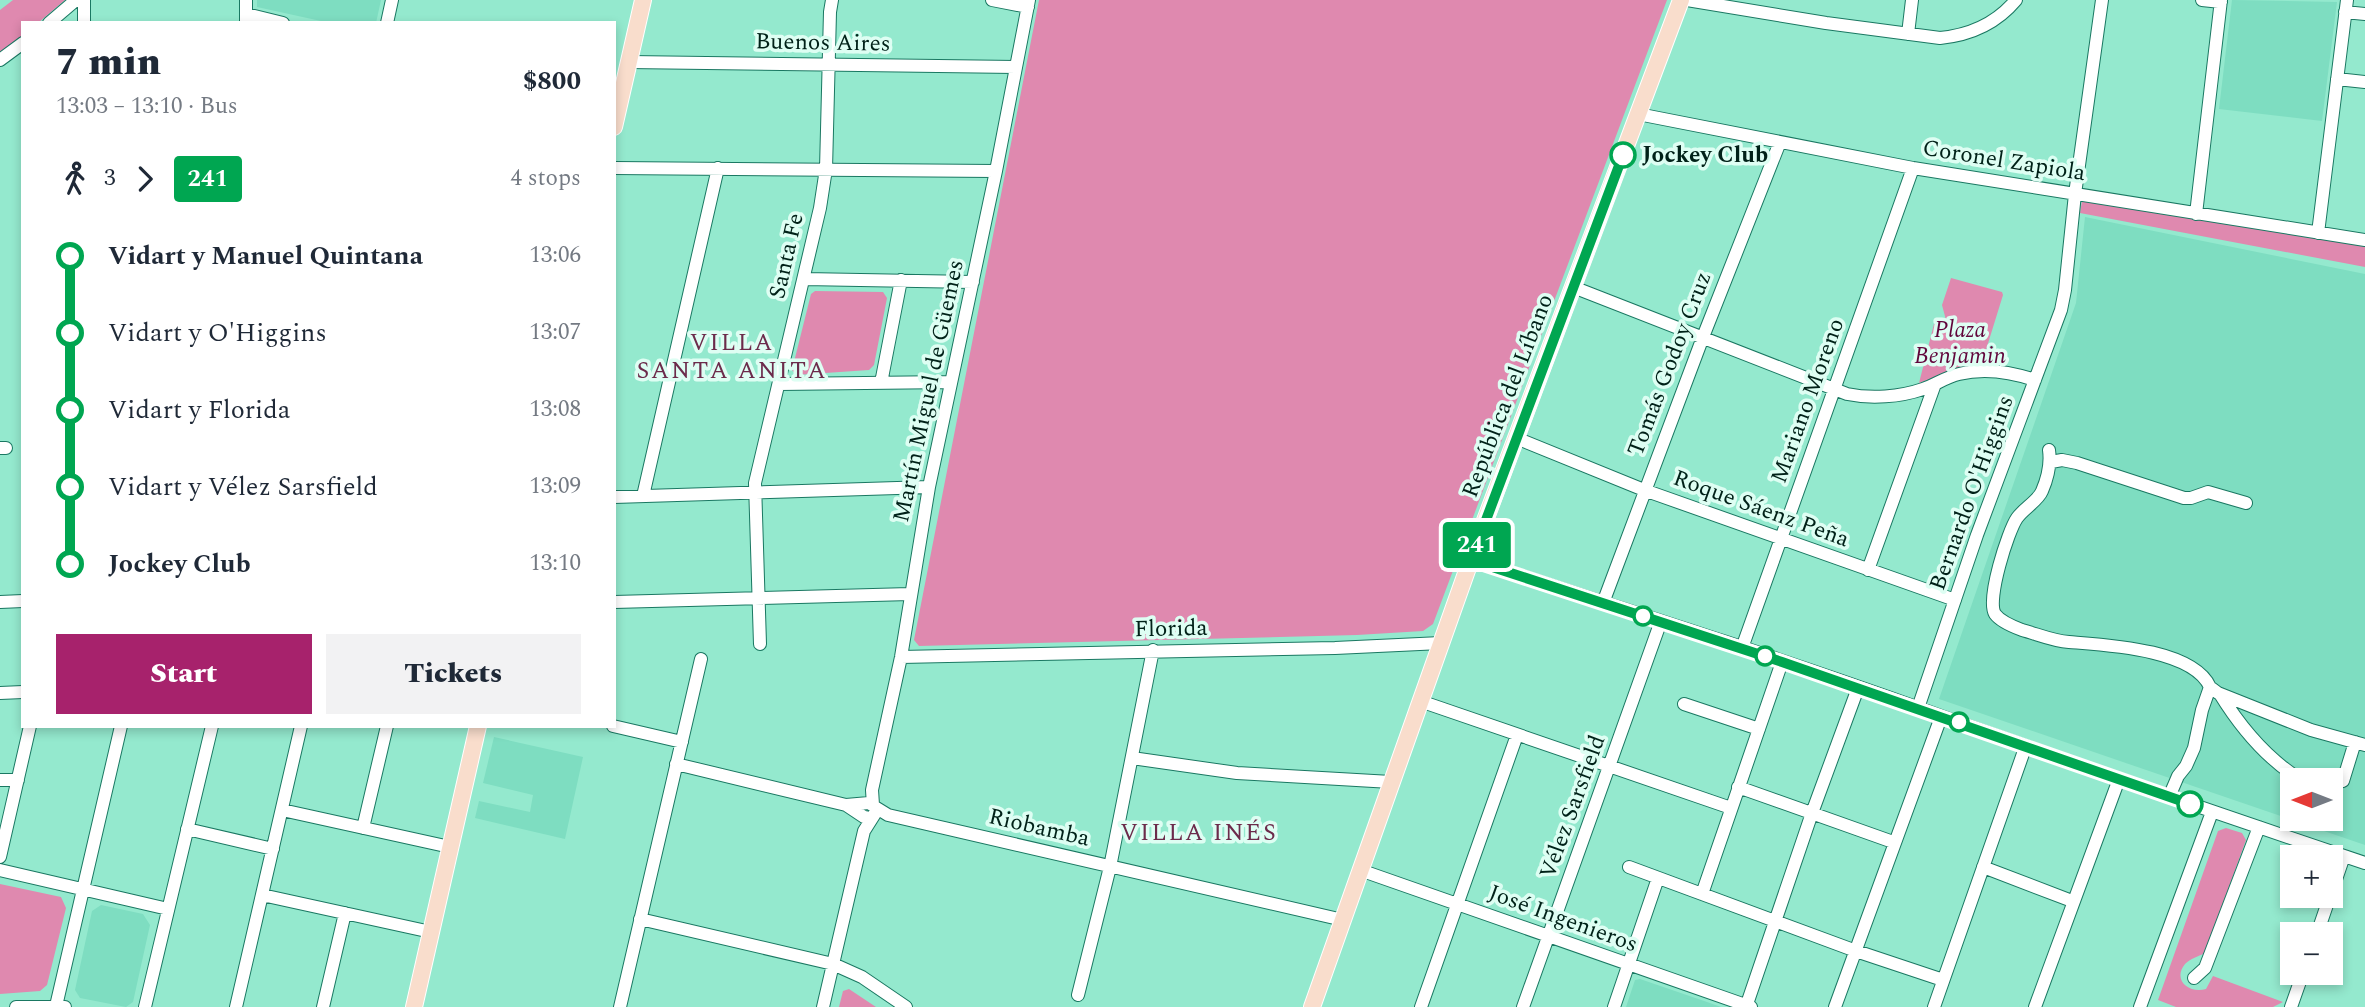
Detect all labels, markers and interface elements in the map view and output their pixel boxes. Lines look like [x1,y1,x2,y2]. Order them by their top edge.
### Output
street label: Buenos Aires [755,24,891,62]
text: 7 min [56,34,161,92]
text: $800 [523,61,581,101]
text: 13:03 – 13:10 · Bus [56,89,238,124]
street label: Coronel Zapiola [1920,131,2088,191]
place label: Jockey Club [1642,138,1768,173]
marker: Jockey Club [1610,142,1636,168]
icon: walk [56,160,94,198]
icon: forward [126,160,164,198]
text: 3 [104,161,116,196]
text: 241 [188,161,228,197]
text: 4 stops [511,161,581,196]
street label: Santa Fe [760,210,814,302]
text: Vidart y Manuel Quintana [108,236,423,276]
text: 13:06 [529,238,581,273]
street label: Martín Miguel de Güemes [884,257,974,525]
street label: Tomás Godoy Cruz [1619,266,1721,462]
street label: República del Líbano [1453,289,1563,503]
text: Vidart y O'Higgins [108,313,327,353]
park label: Plaza Benjamin [1914,313,2006,374]
street label: Mariano Moreno [1762,314,1854,488]
text: 13:07 [529,315,581,350]
district label: VILLA SANTA ANITA [637,325,827,389]
text: Vidart y Florida [108,390,290,430]
street label: Bernardo O'Higgins [1920,390,2024,596]
text: 13:08 [529,392,581,427]
street label: Roque Sáenz Peña [1668,461,1854,557]
text: Vidart y Vélez Sarsfield [108,467,378,507]
text: 13:09 [529,469,581,504]
line badge: 241 [1437,522,1517,568]
text: 241 [1457,527,1497,563]
text: Jockey Club [108,544,251,584]
text: 13:10 [529,546,581,581]
unlabelled marker [1633,606,1653,626]
street label: Florida [1134,611,1208,647]
button: Start [56,634,312,714]
button: Tickets [326,634,581,714]
unlabelled marker [1755,646,1775,666]
unlabelled marker [1949,712,1969,732]
street label: Vélez Sarsfield [1531,730,1615,884]
north arrow [2280,768,2343,831]
map controls [2280,768,2343,985]
unlabelled marker [2177,791,2203,817]
street label: Riobamba [985,799,1093,857]
district label: VILLA INÉS [1120,815,1278,851]
button: + [2280,845,2343,908]
street label: José Ingenieros [1483,876,1643,962]
button: − [2280,922,2343,985]

